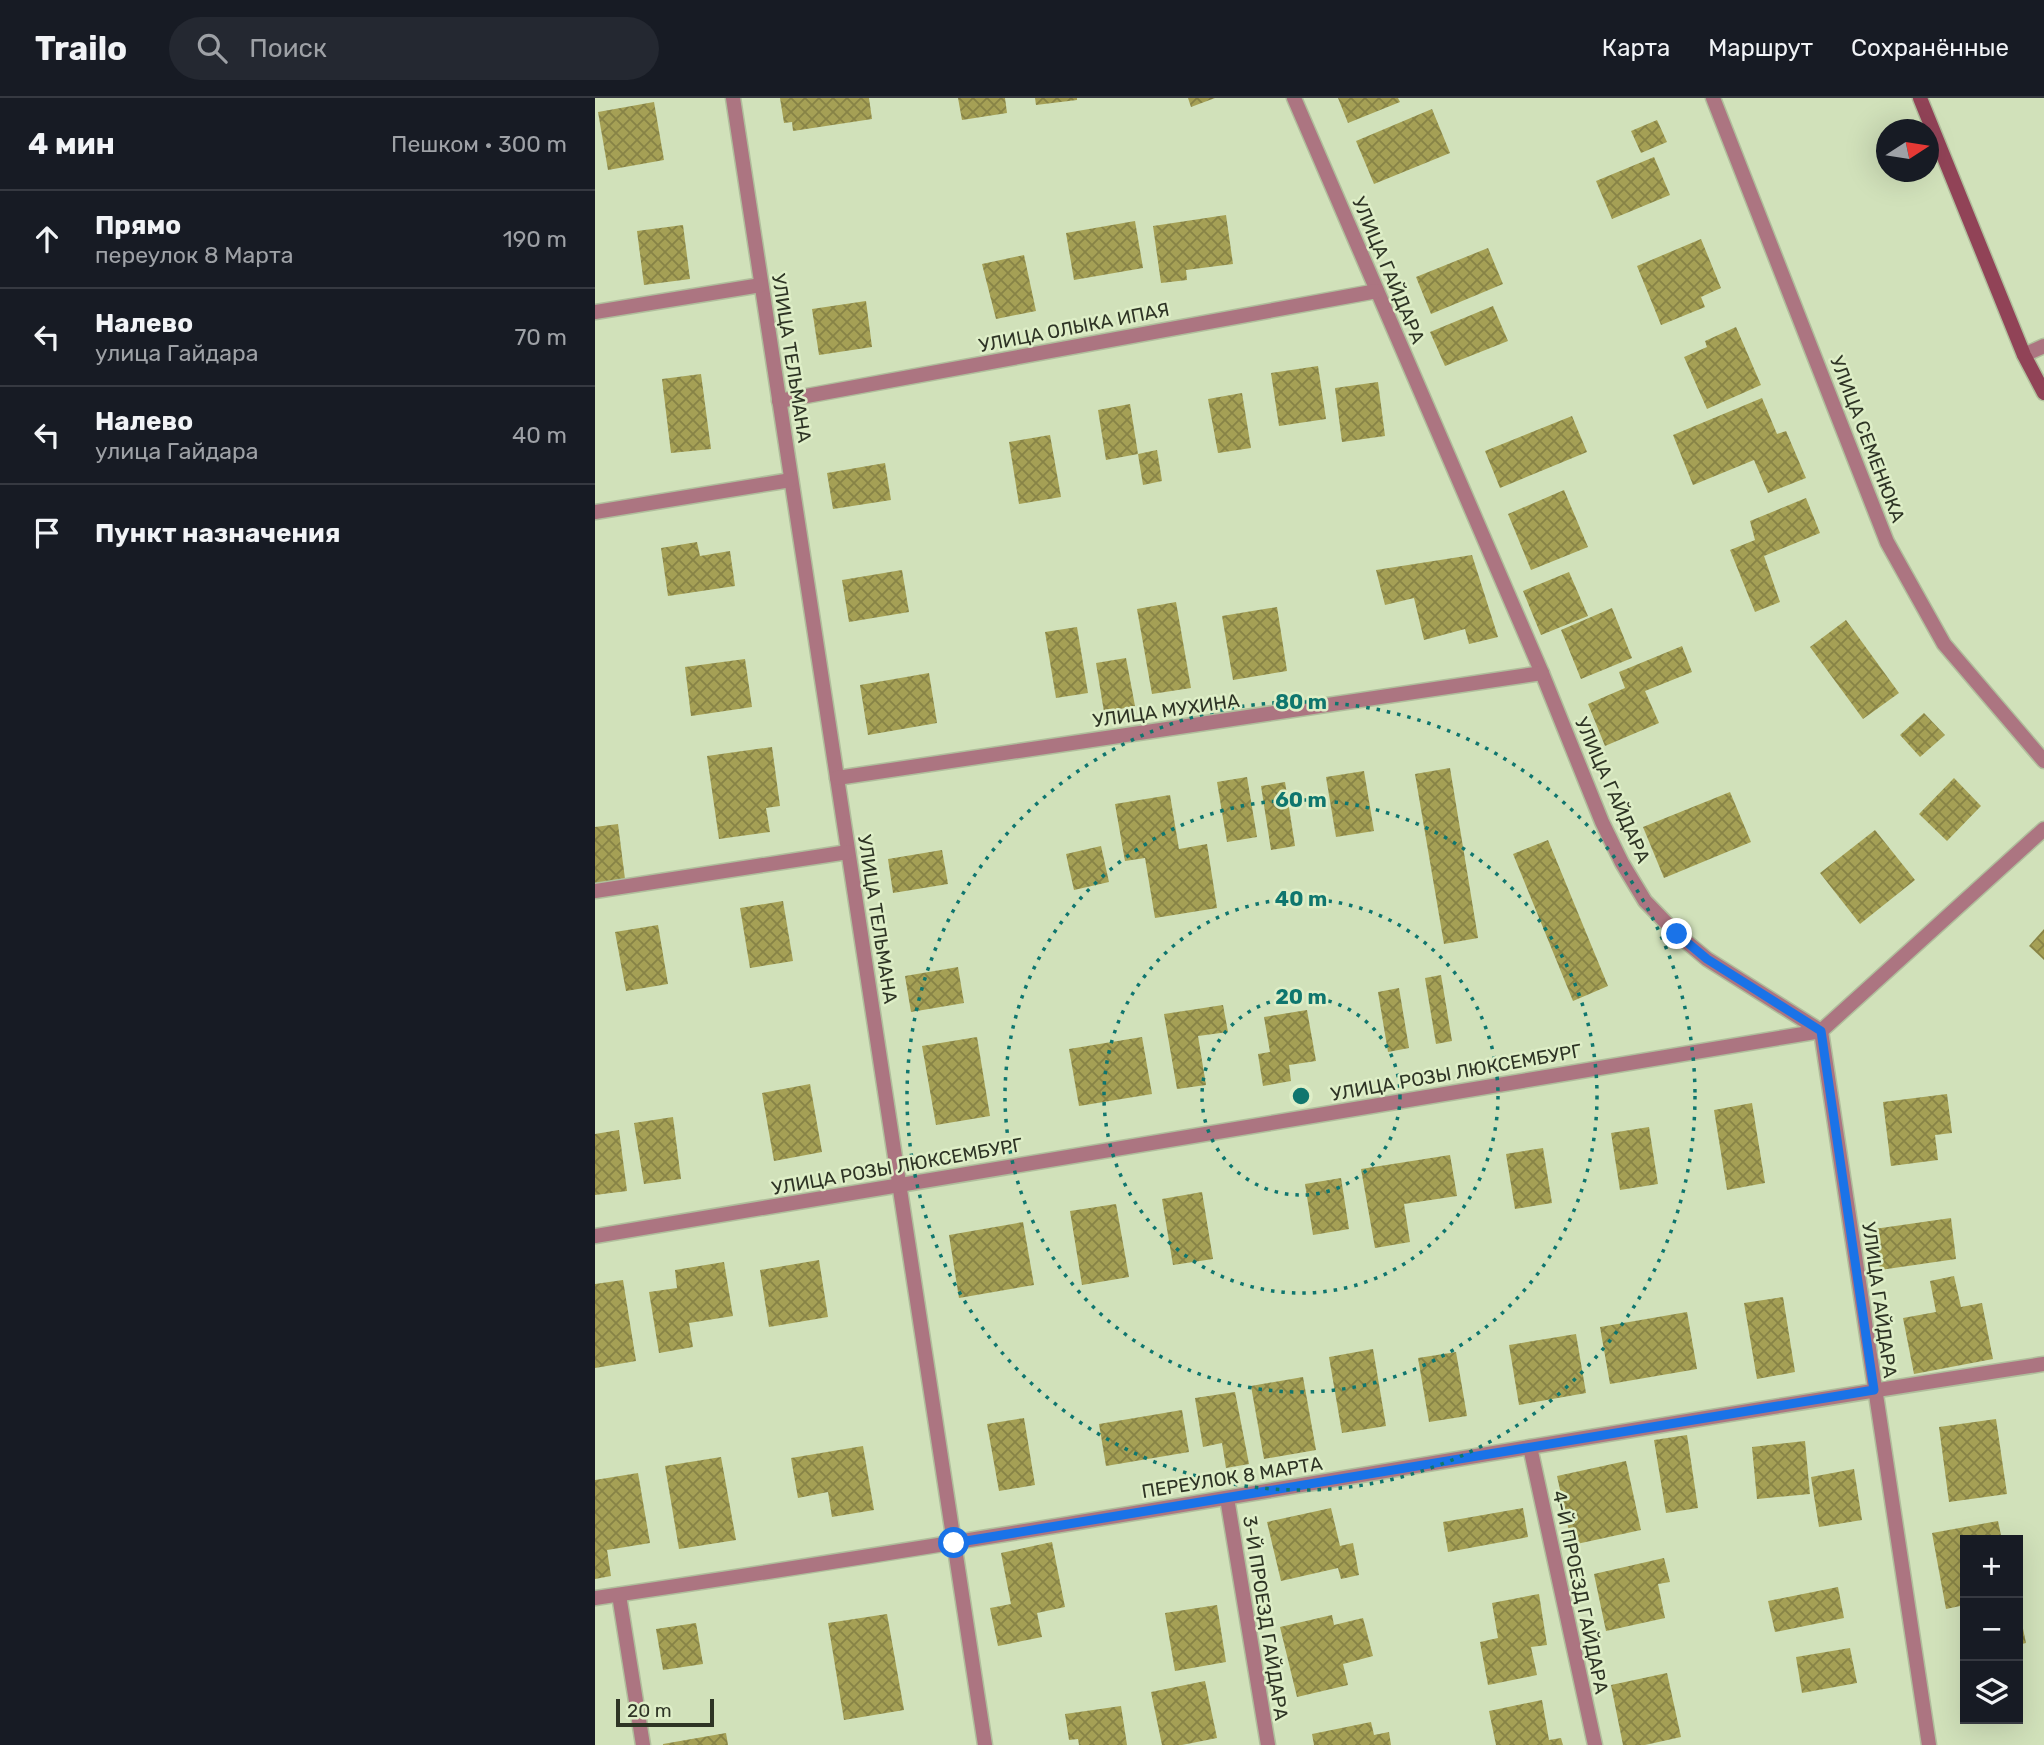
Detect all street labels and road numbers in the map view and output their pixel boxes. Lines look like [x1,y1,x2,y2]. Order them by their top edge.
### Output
street label: УЛИЦА ГАЙДАРА [1347,193,1430,347]
street label: УЛИЦА ТЕЛЬМАНА [767,272,816,445]
street label: УЛИЦА ОЛЫКА ИПАЯ [977,298,1171,357]
street label: УЛИЦА СЕМЕНЮКА [1825,353,1910,526]
street label: УЛИЦА МУХИНА [1091,689,1241,732]
street label: УЛИЦА ГАЙДАРА [1570,714,1655,867]
street label: УЛИЦА ТЕЛЬМАНА [853,833,902,1006]
street label: УЛИЦА РОЗЫ ЛЮКСЕМБУРГ [1329,1039,1583,1106]
street label: УЛИЦА РОЗЫ ЛЮКСЕМБУРГ [770,1133,1024,1200]
street label: УЛИЦА ГАЙДАРА [1857,1221,1902,1380]
street label: ПЕРЕУЛОК 8 МАРТА [1140,1452,1324,1503]
street label: 4-Й ПРОЕЗД ГАЙДАРА [1548,1488,1613,1696]
street label: 3-Й ПРОЕЗД ГАЙДАРА [1238,1514,1293,1722]

